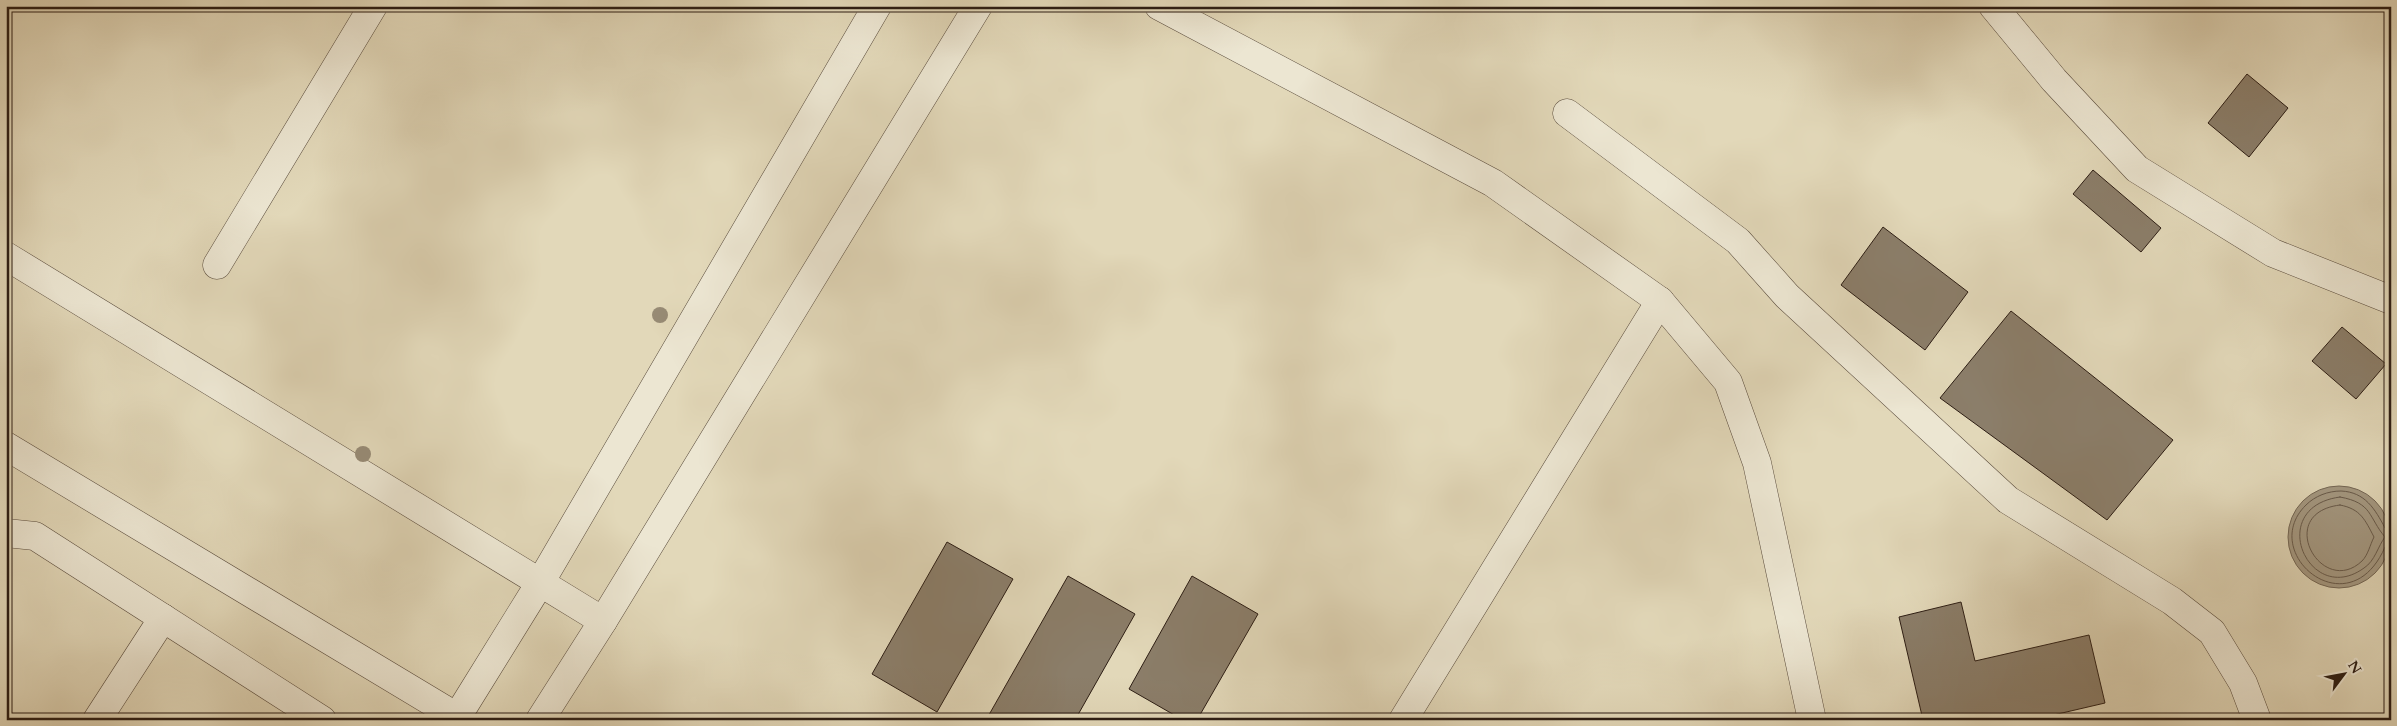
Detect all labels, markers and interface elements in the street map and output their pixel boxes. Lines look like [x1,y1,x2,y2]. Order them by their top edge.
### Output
north arrow [2320,648,2370,698]
text: N [2343,657,2366,678]

